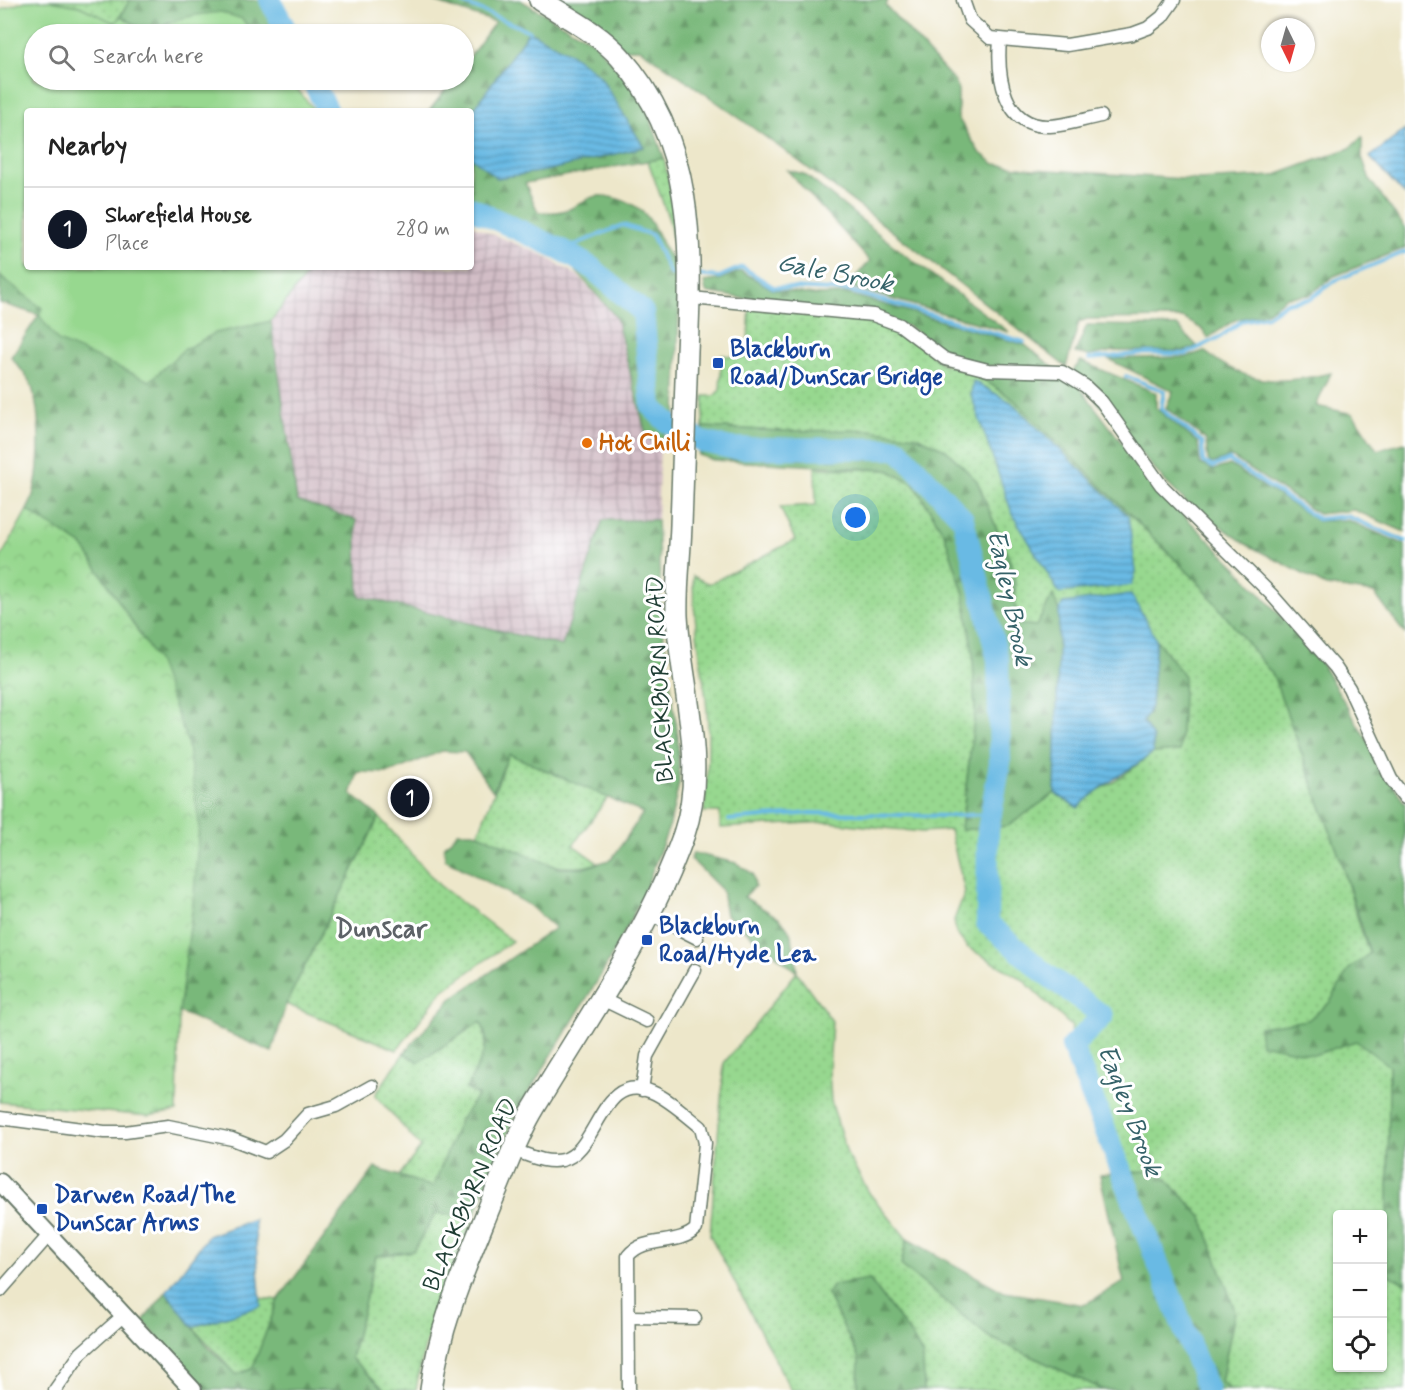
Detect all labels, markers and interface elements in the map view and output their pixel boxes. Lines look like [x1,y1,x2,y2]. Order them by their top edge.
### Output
north arrow [1261,18,1315,72]
search box [24,24,474,90]
icon: search [45,41,78,74]
text: Search here [93,43,204,71]
text: Nearby [48,130,127,164]
text: Shorefield House [105,202,252,230]
text: 1 [63,216,72,243]
text: 280 m [396,216,450,243]
text: Place [105,230,149,257]
water label: Gale Brook [774,246,898,302]
place label: Blackburn Road/Dunscar Bridge [730,334,943,396]
marker: Blackburn Road/Dunscar Bridge [711,356,725,370]
place label: Hot Chilli [599,428,691,459]
marker: Hot Chilli [580,436,594,450]
your location [841,503,870,532]
water label: Eagley Brook [978,527,1040,671]
street label: BLACKBURN ROAD [640,575,682,783]
pin: 1 [390,776,430,820]
place label: Blackburn Road/Hyde Lea [659,911,817,970]
district label: Dunscar [335,912,428,947]
marker: Blackburn Road/Hyde Lea [640,933,654,947]
water label: Eagley Brook [1088,1040,1170,1183]
street label: BLACKBURN ROAD [416,1094,526,1296]
place label: Darwen Road/The Dunscar Arms [54,1180,236,1239]
marker: Darwen Road/The Dunscar Arms [35,1202,49,1216]
map controls [1333,1210,1387,1372]
button: + [1333,1210,1387,1264]
button: − [1333,1264,1387,1318]
button: locate [1333,1318,1387,1372]

